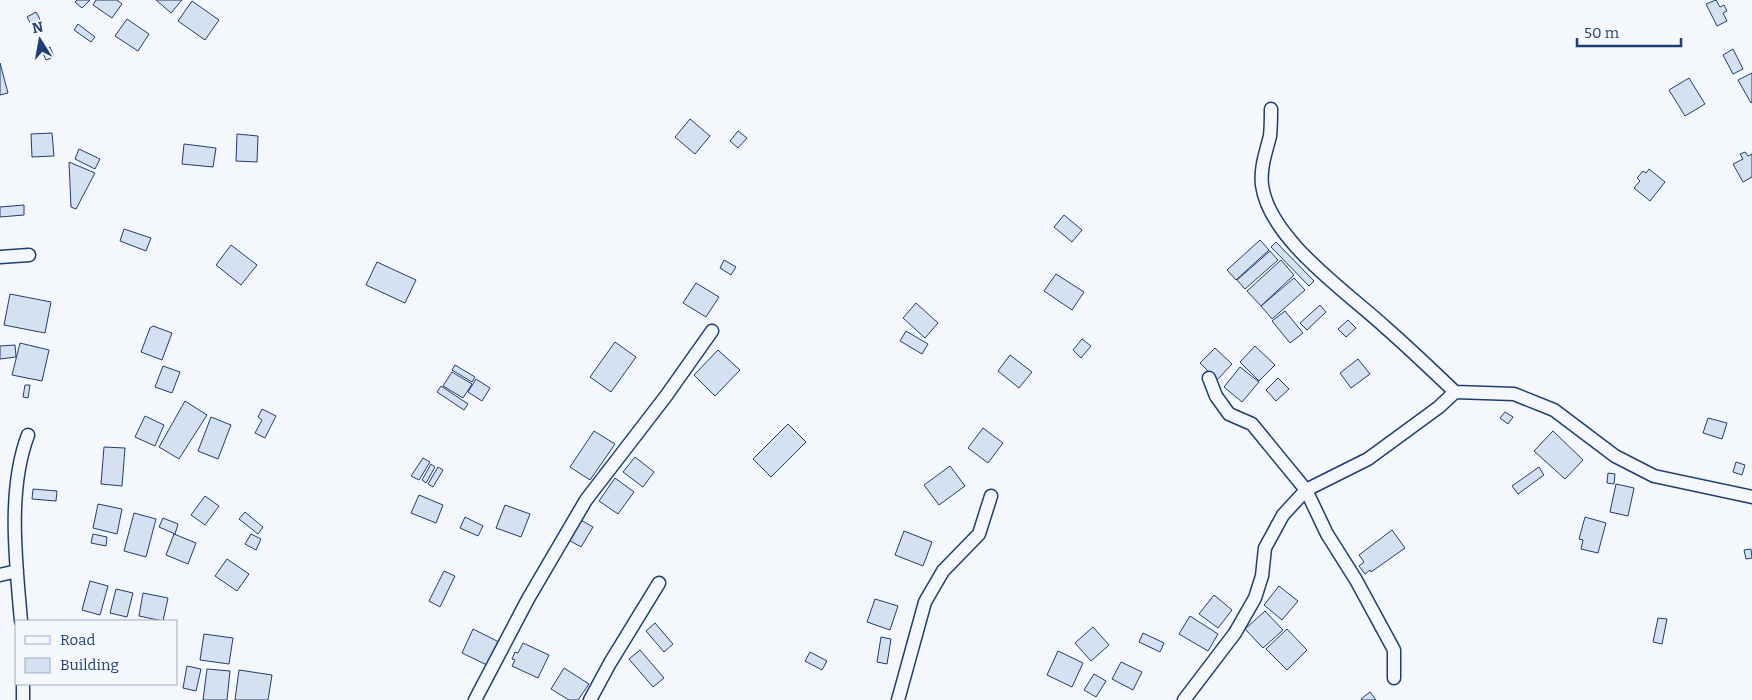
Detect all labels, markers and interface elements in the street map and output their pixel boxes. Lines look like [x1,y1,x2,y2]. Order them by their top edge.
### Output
north arrow [15,15,65,65]
scale bar [1577,15,1681,47]
text: N [31,18,45,37]
text: 50 m [1584,24,1620,42]
legend [15,620,178,685]
text: Road [60,631,95,649]
text: Building [60,656,119,674]

